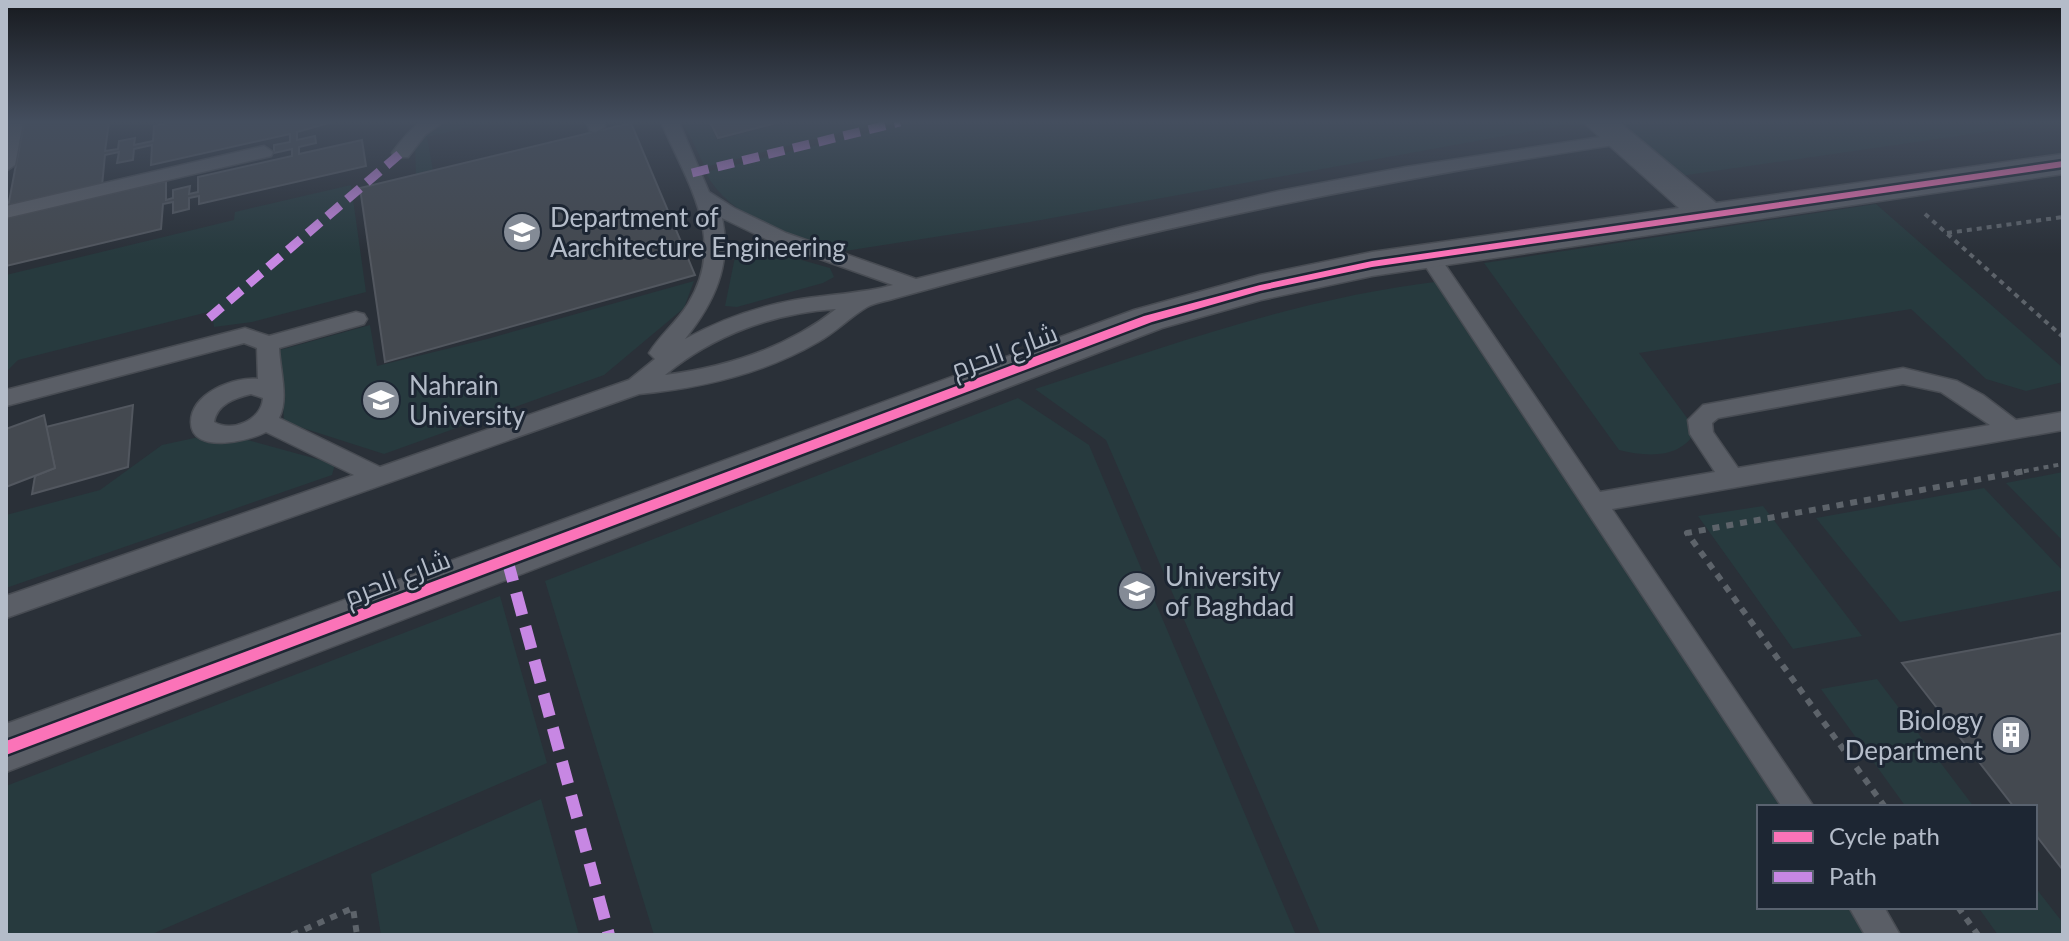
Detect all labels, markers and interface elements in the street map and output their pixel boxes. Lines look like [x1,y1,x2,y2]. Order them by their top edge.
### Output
place label: Department of Aarchitecture Engineering [550,201,846,263]
school or university icon: Department of Aarchitecture Engineering [501,211,543,253]
street label: شارع الحرم [946,316,1063,387]
place label: Nahrain University [409,369,525,431]
school or university icon: Nahrain University [360,379,402,421]
street label: شارع الحرم [339,542,456,615]
place label: University of Baghdad [1165,560,1294,622]
school or university icon: University of Baghdad [1116,570,1158,612]
place label: Biology Department [1845,704,1984,766]
building icon: Biology Department [1990,714,2032,756]
legend [1757,805,2037,909]
text: Cycle path [1829,821,1940,850]
text: Path [1829,861,1877,890]

